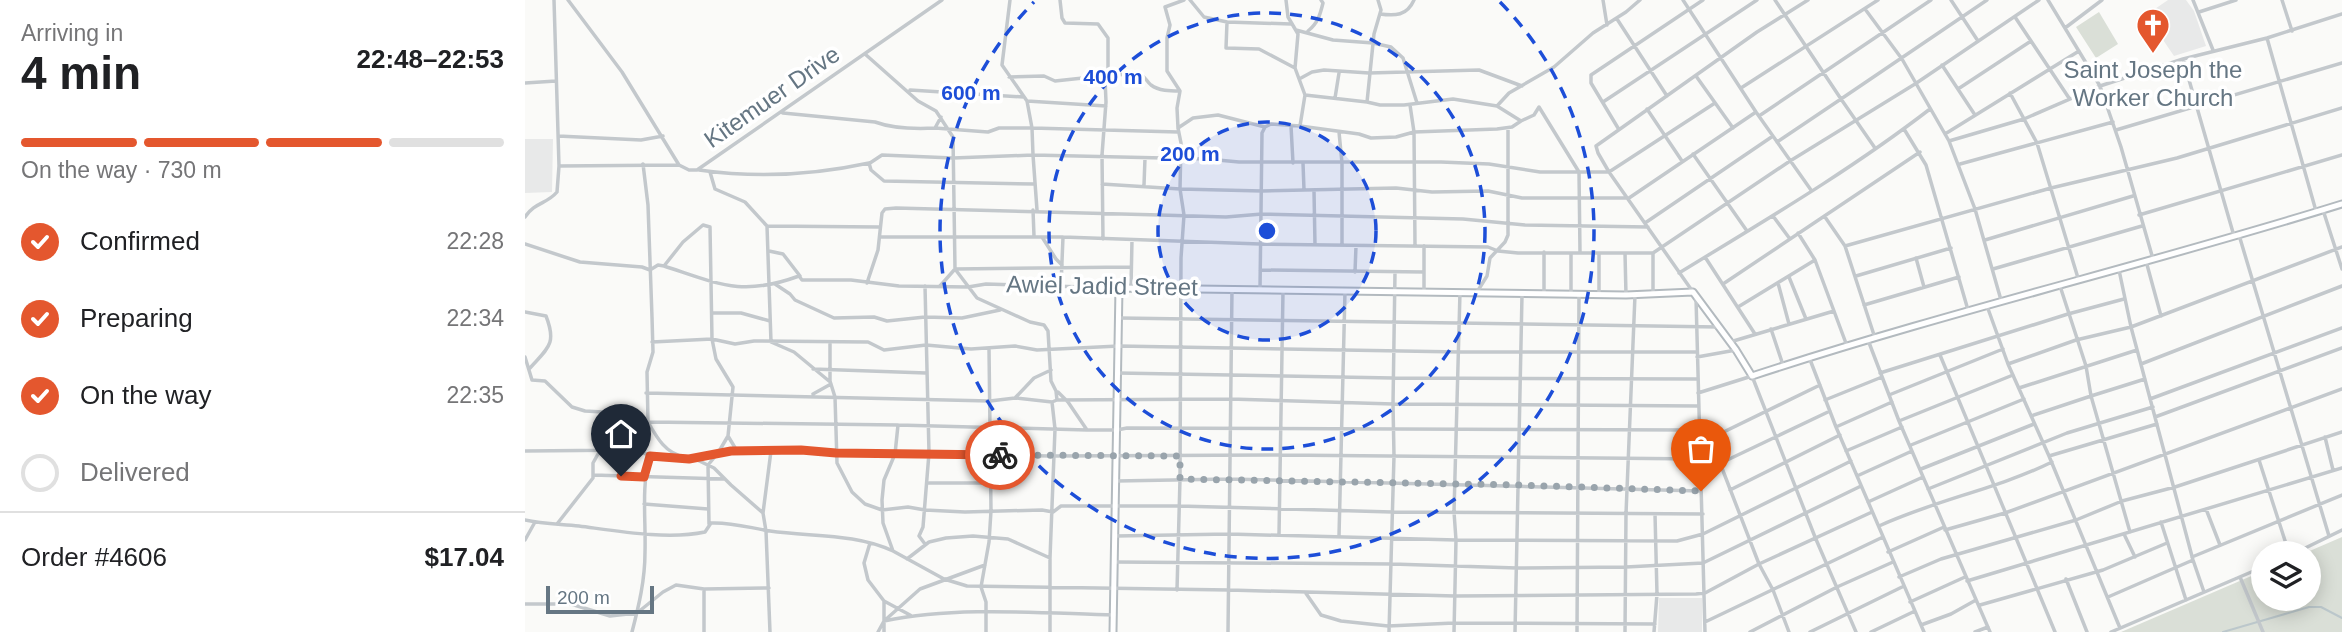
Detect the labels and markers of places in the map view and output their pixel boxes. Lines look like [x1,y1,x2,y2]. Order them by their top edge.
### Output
church icon: Saint Joseph the Worker Church [2134,6,2172,55]
place label: Saint Joseph the Worker Church [2064,56,2242,111]
centre of rings [1255,219,1279,243]
pin [591,404,651,476]
pin [1671,419,1731,491]

